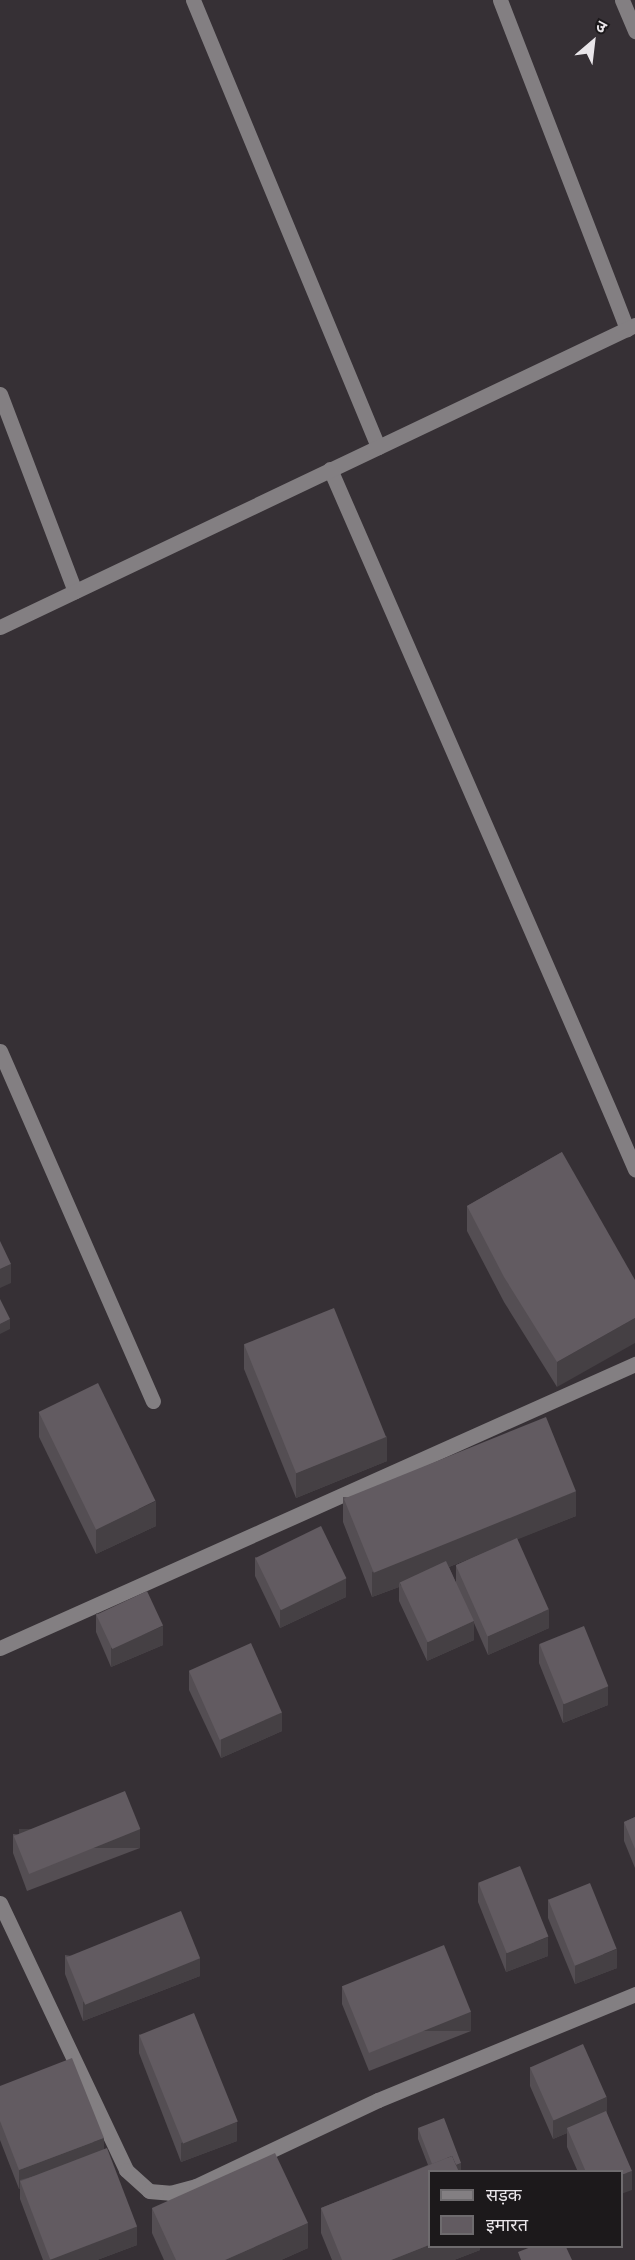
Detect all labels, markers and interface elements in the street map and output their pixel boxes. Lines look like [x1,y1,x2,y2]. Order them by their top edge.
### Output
north arrow [563,12,623,72]
text: उ [593,15,610,37]
legend [428,2170,623,2248]
text: सड़क [486,2183,522,2206]
text: इमारत [486,2213,528,2236]

